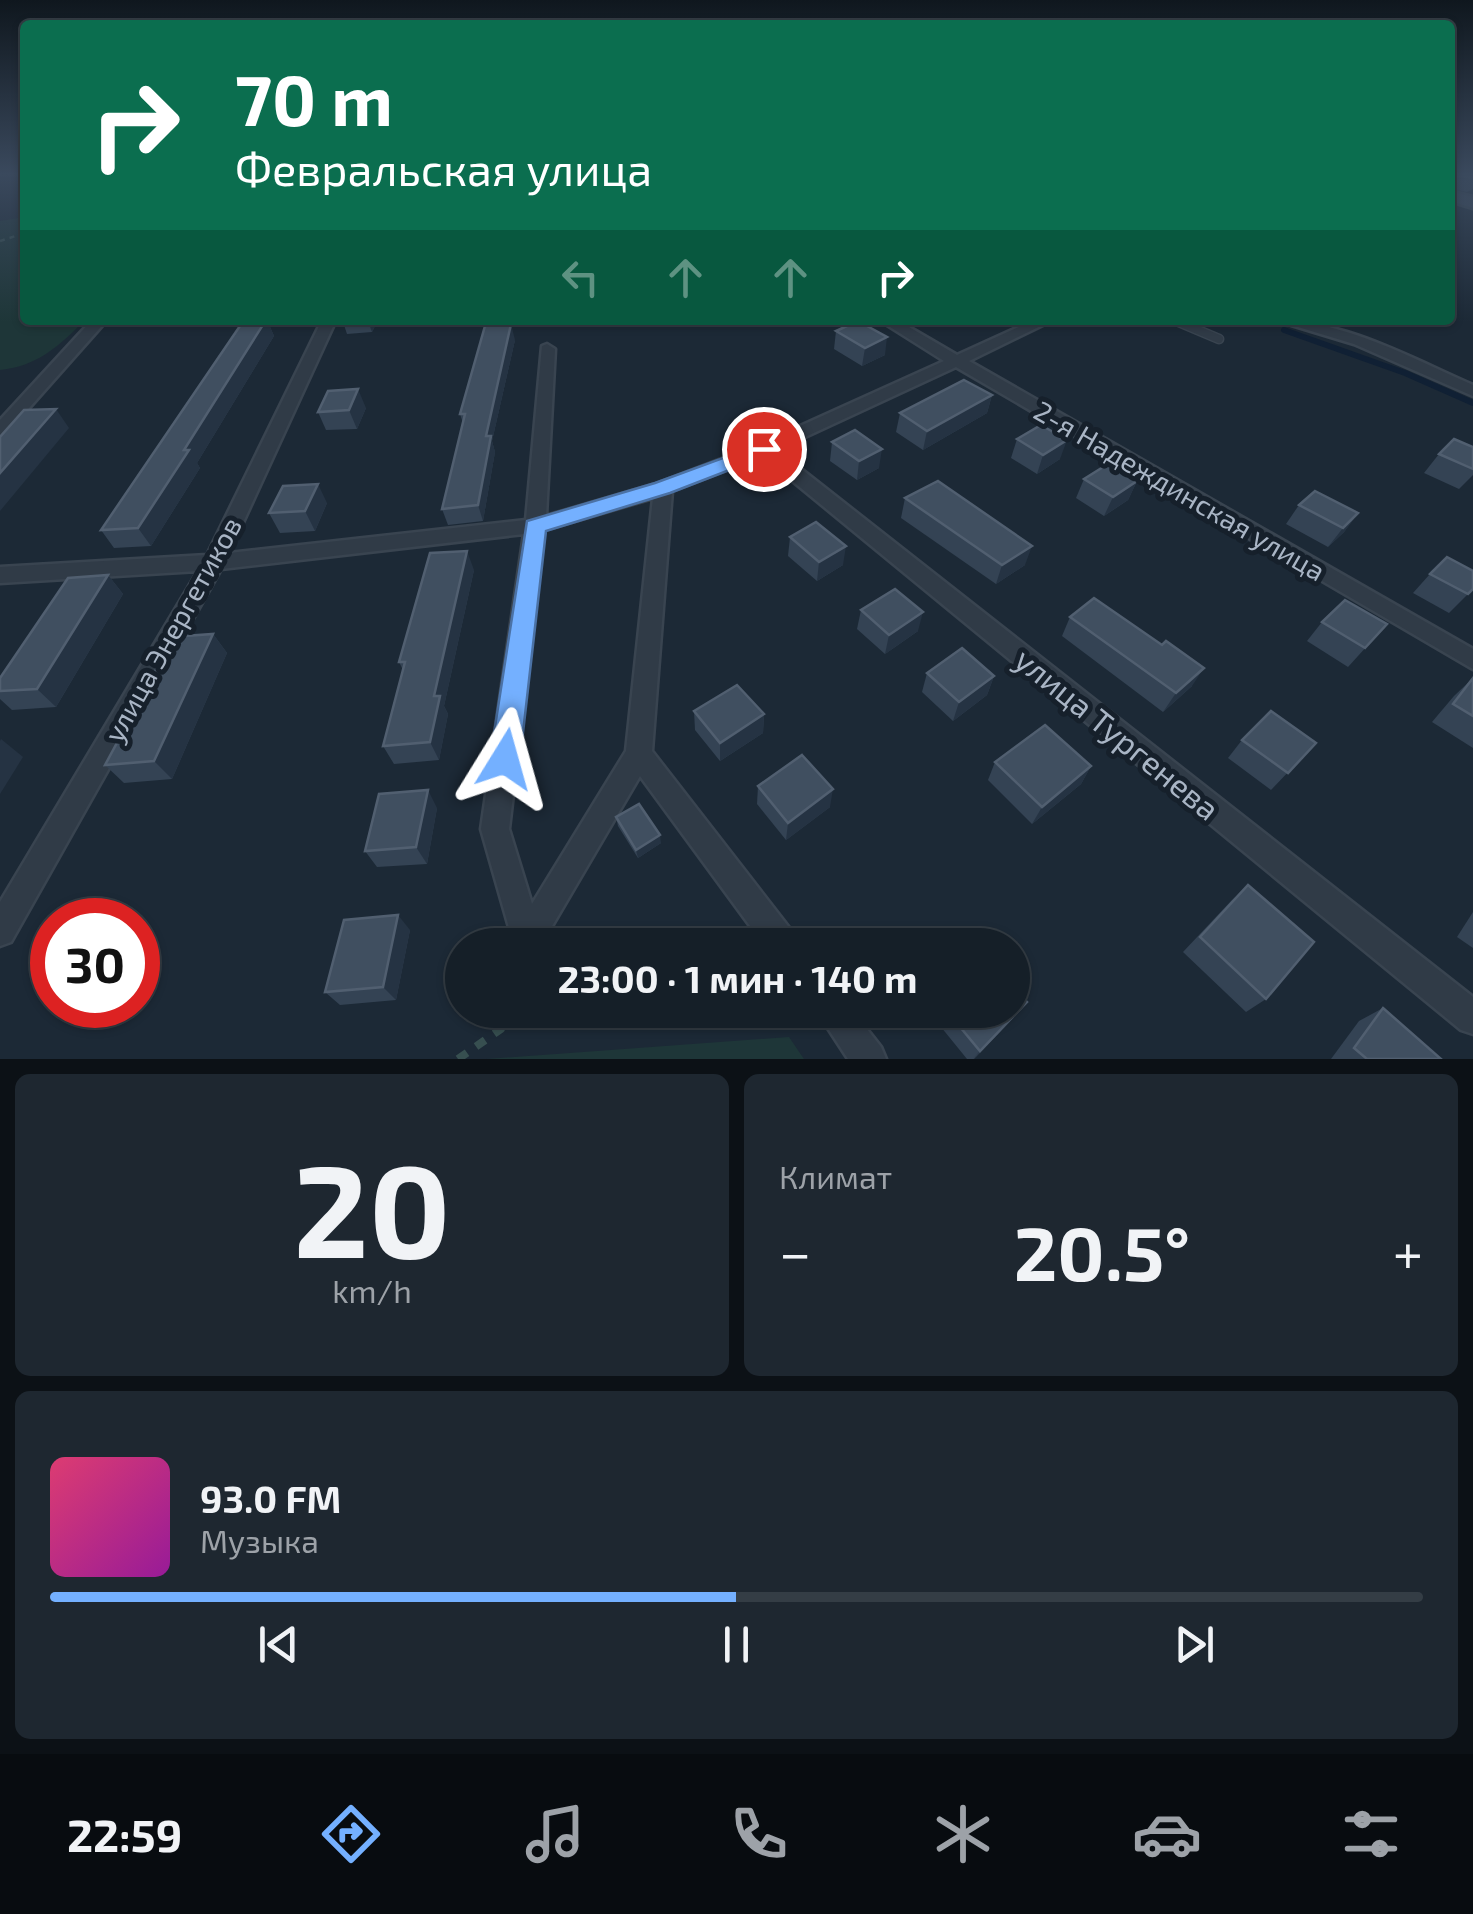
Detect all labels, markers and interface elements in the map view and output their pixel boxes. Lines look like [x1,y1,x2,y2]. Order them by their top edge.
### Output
text: 70 m [235,56,393,140]
icon: right [70,60,200,190]
text: Февральская улица [235,141,652,195]
icon: left [553,250,608,305]
icon: ahead [658,250,713,305]
icon: ahead [763,250,818,305]
icon: right [868,250,923,305]
street label: 2-я Надеждинская улица [1028,393,1332,587]
pin [722,407,807,492]
icon: arrive [737,422,792,477]
street label: улица Энергетиков [96,510,248,748]
street label: улица Тургенева [1008,639,1228,828]
position arrow [453,707,557,811]
speed limit sign: 30 [30,898,160,1028]
text: 23:00 · 1 мин · 140 m [557,955,918,1001]
text: 20 [293,1128,451,1284]
text: Климат [779,1157,892,1195]
text: 20.5° [1014,1206,1190,1296]
text: − [779,1218,811,1284]
text: + [1393,1218,1423,1284]
text: km/h [332,1271,412,1309]
text: 93.0 FM [200,1475,341,1521]
text: Музыка [200,1521,319,1559]
icon: previous [251,1617,306,1672]
icon: pause [709,1617,764,1672]
icon: next [1167,1617,1222,1672]
icon: directions [316,1799,386,1869]
icon: music [520,1799,590,1869]
icon: phone [724,1799,794,1869]
icon: climate [928,1799,998,1869]
icon: car [1132,1799,1202,1869]
icon: filters [1336,1799,1406,1869]
text: 22:59 [67,1807,182,1861]

